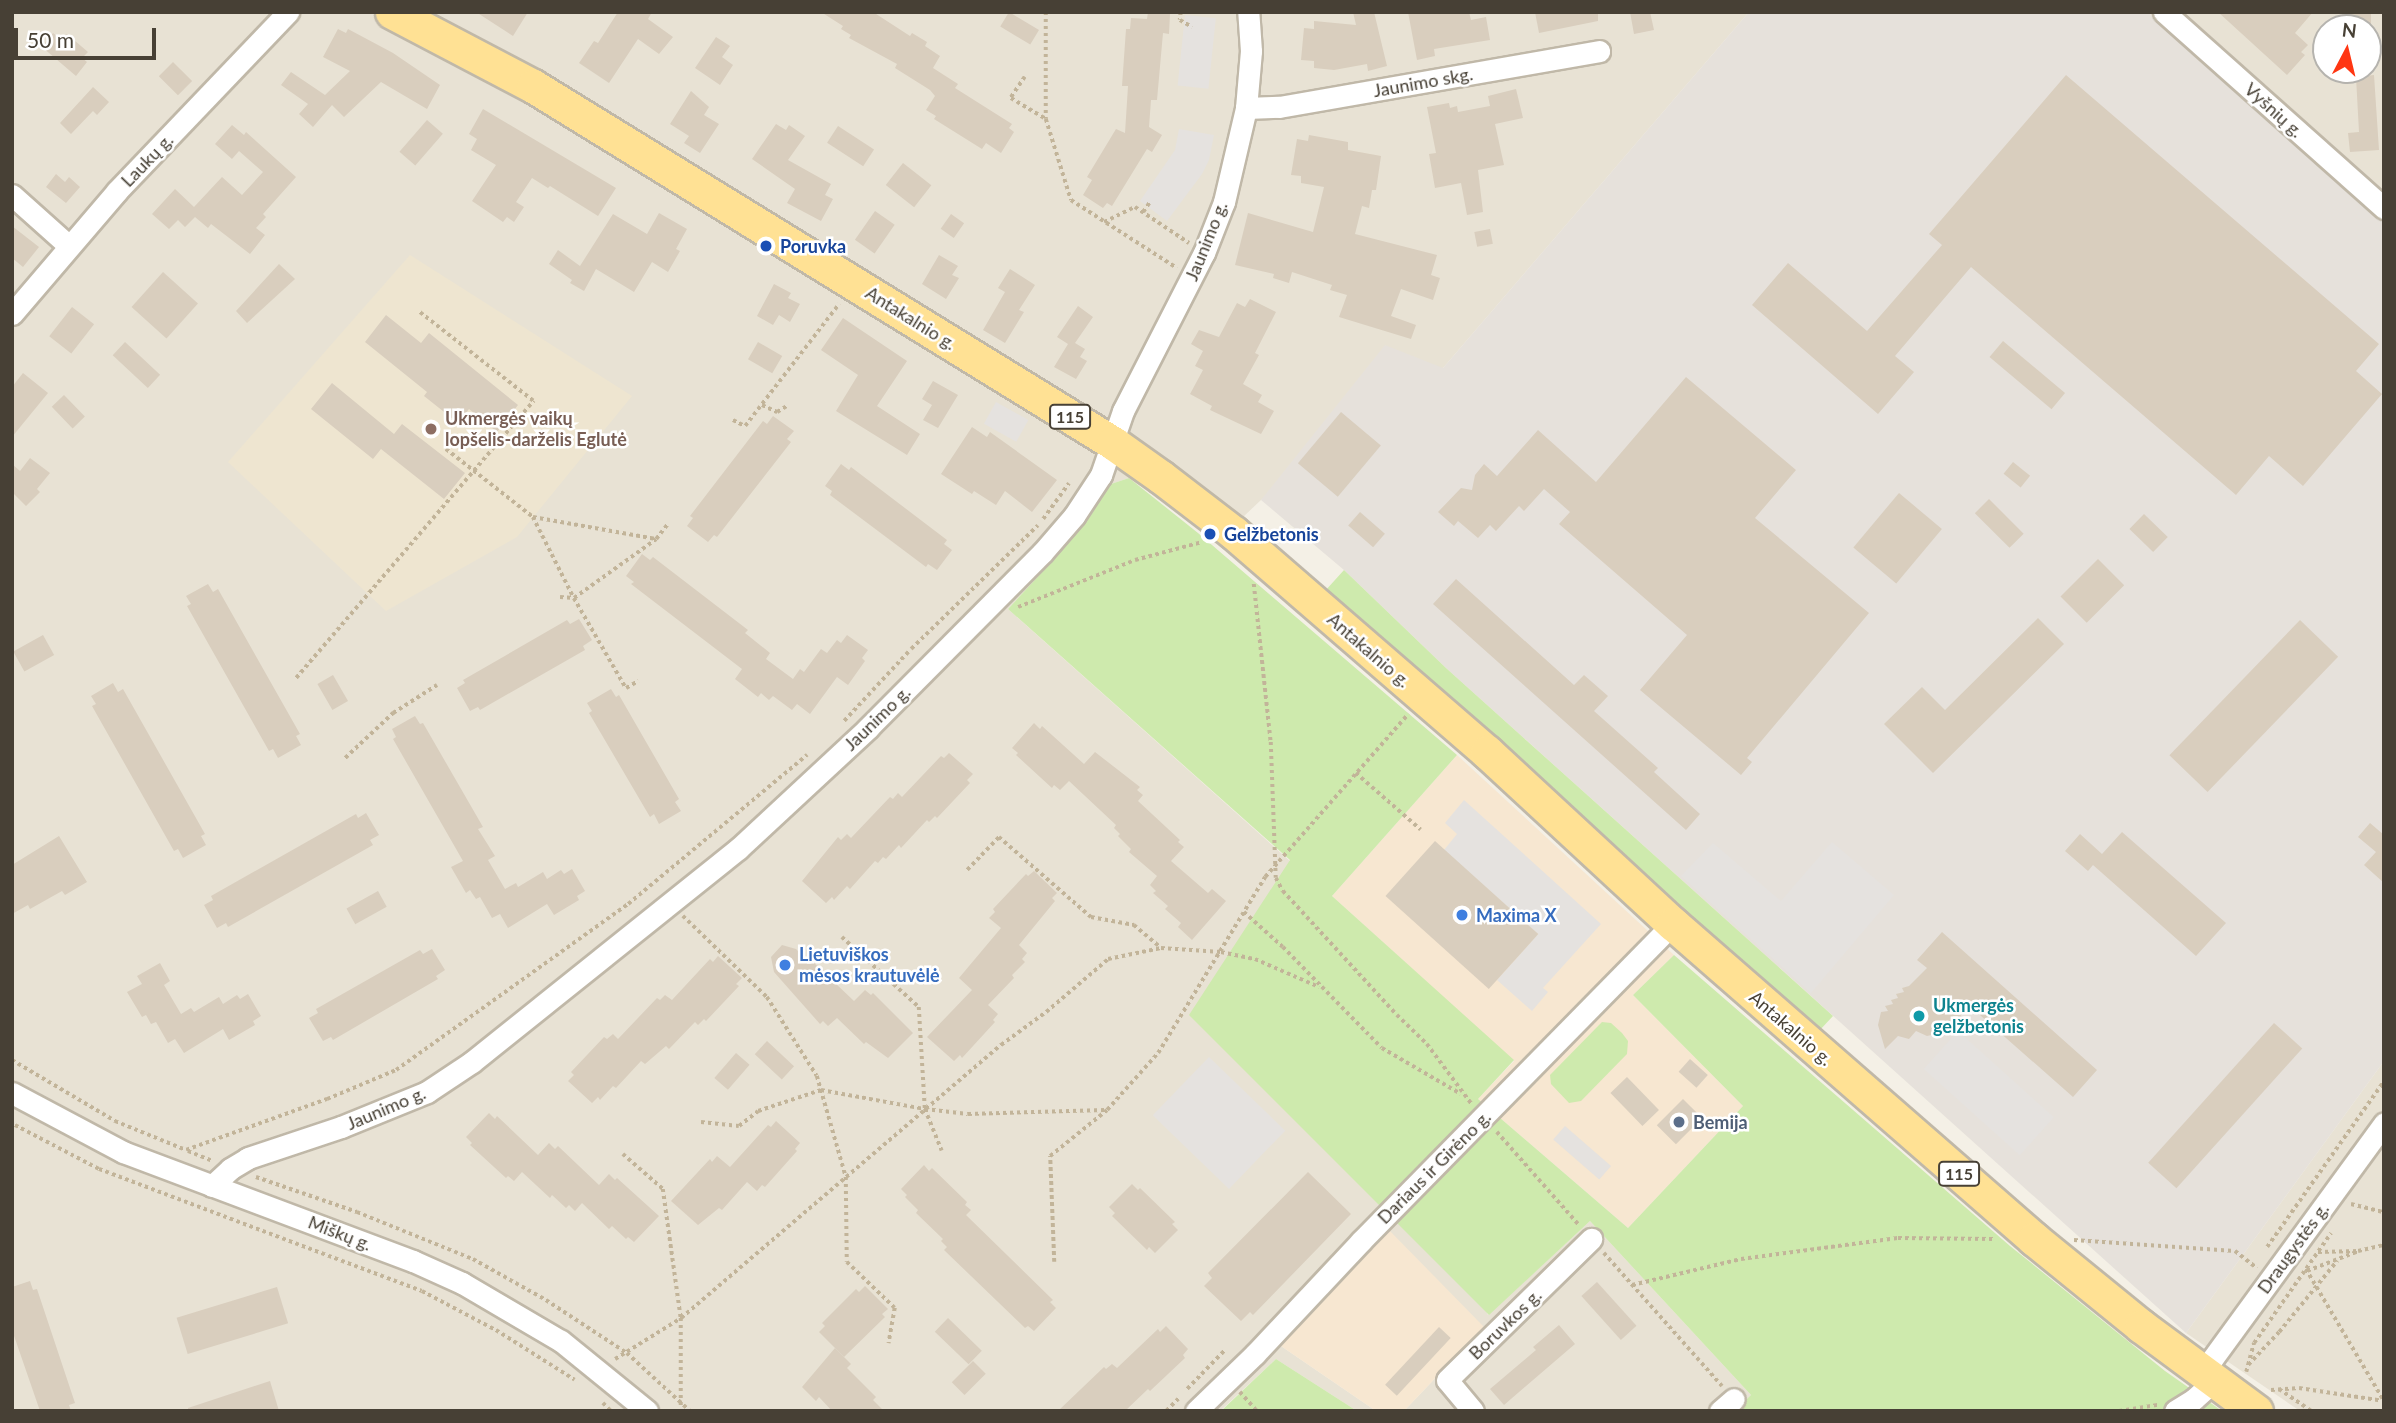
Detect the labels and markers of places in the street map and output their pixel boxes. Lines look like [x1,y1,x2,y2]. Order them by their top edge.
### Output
place label: Poruvka [780,235,846,257]
marker: Poruvka [758,238,774,254]
place label: Ukmergės vaikų lopšelis-darželis Eglutė [445,408,627,450]
marker: Ukmergės vaikų lopšelis-darželis Eglutė [423,421,439,437]
place label: Gelžbetonis [1224,523,1319,545]
marker: Gelžbetonis [1202,526,1218,542]
place label: Maxima X [1476,904,1557,926]
marker: Maxima X [1454,907,1470,923]
place label: Lietuviškos mėsos krautuvėlė [799,944,939,986]
marker: Lietuviškos mėsos krautuvėlė [777,957,793,973]
place label: Ukmergės gelžbetonis [1933,995,2024,1038]
marker: Ukmergės gelžbetonis [1911,1008,1927,1024]
place label: Bemija [1693,1111,1748,1133]
marker: Bemija [1671,1114,1687,1130]

